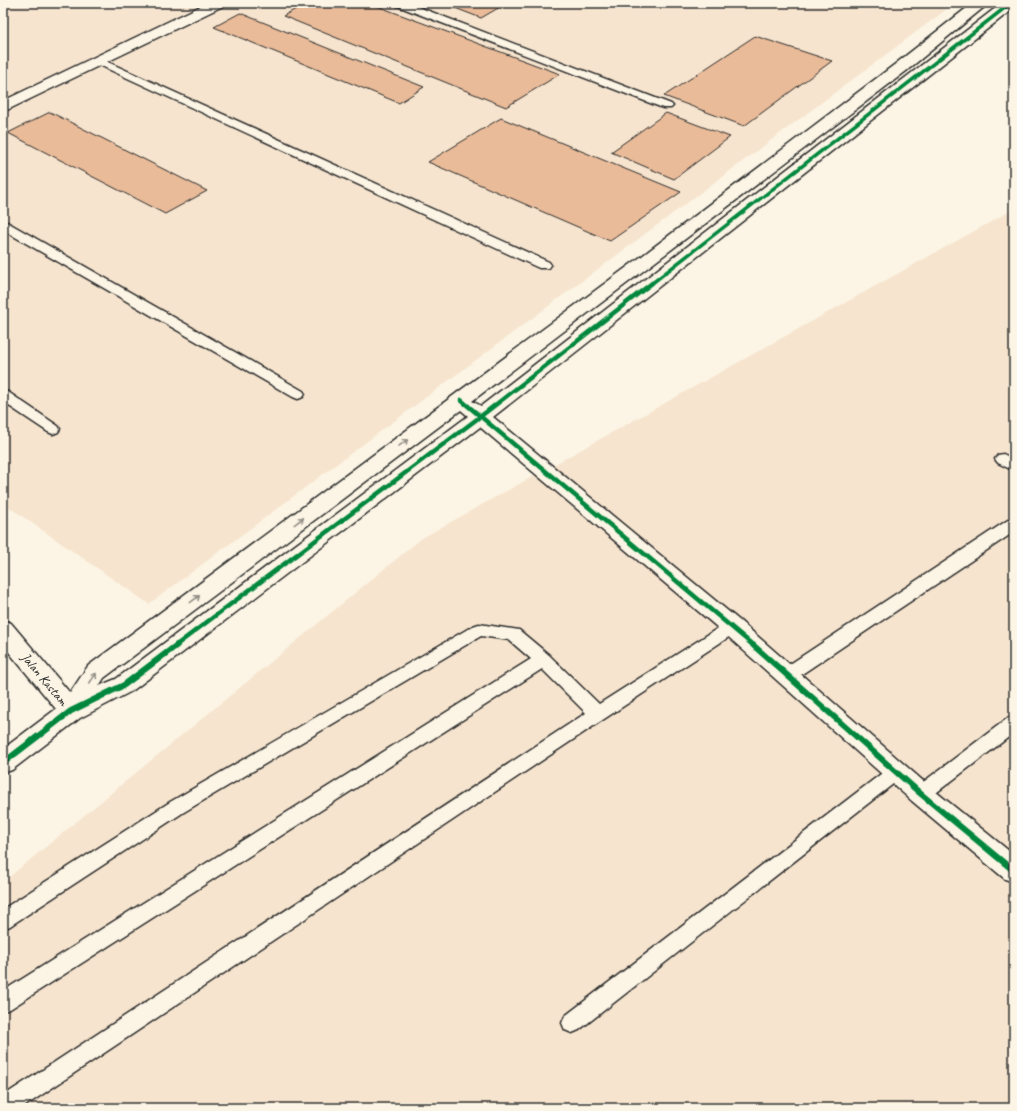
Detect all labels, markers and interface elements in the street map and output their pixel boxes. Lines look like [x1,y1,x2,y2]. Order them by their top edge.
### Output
one-way arrow [397,439,408,447]
one-way arrow [293,516,304,525]
one-way arrow [189,594,200,603]
street label: Jalan Kastam [17,648,73,710]
one-way arrow [89,672,97,684]

